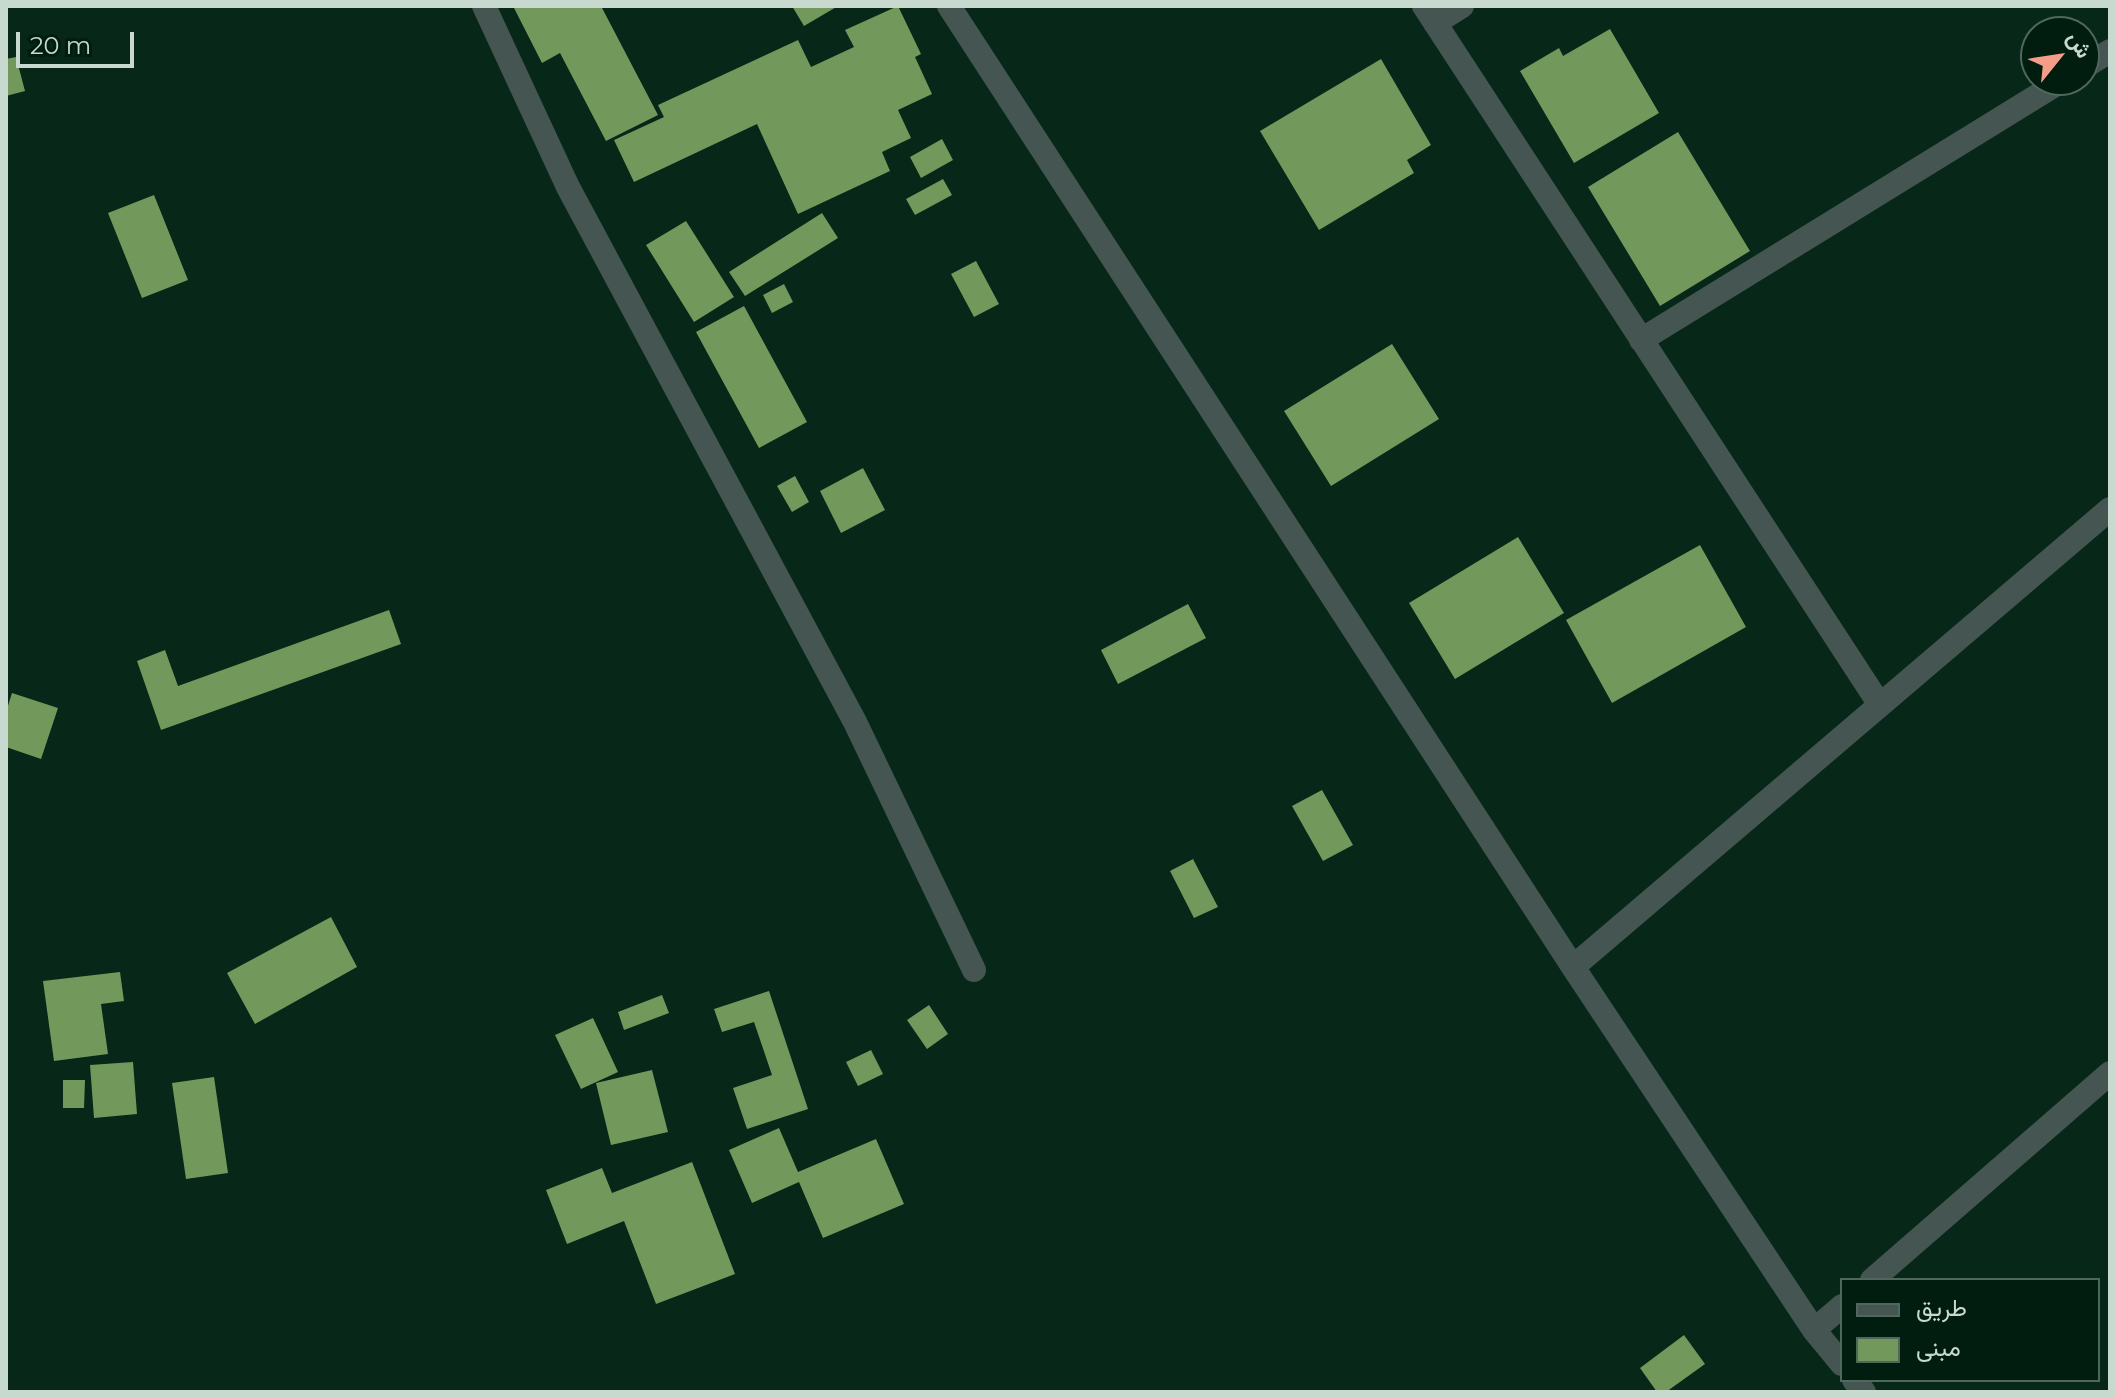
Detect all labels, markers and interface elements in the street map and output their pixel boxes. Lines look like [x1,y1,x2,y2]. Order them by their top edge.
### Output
scale bar [20,16,138,66]
north arrow [2020,16,2100,96]
text: ش [2061,27,2098,63]
text: 20 m [30,31,91,60]
legend [1840,1278,2100,1382]
text: طريق [1916,1293,1967,1322]
text: مبنى [1916,1333,1961,1362]

